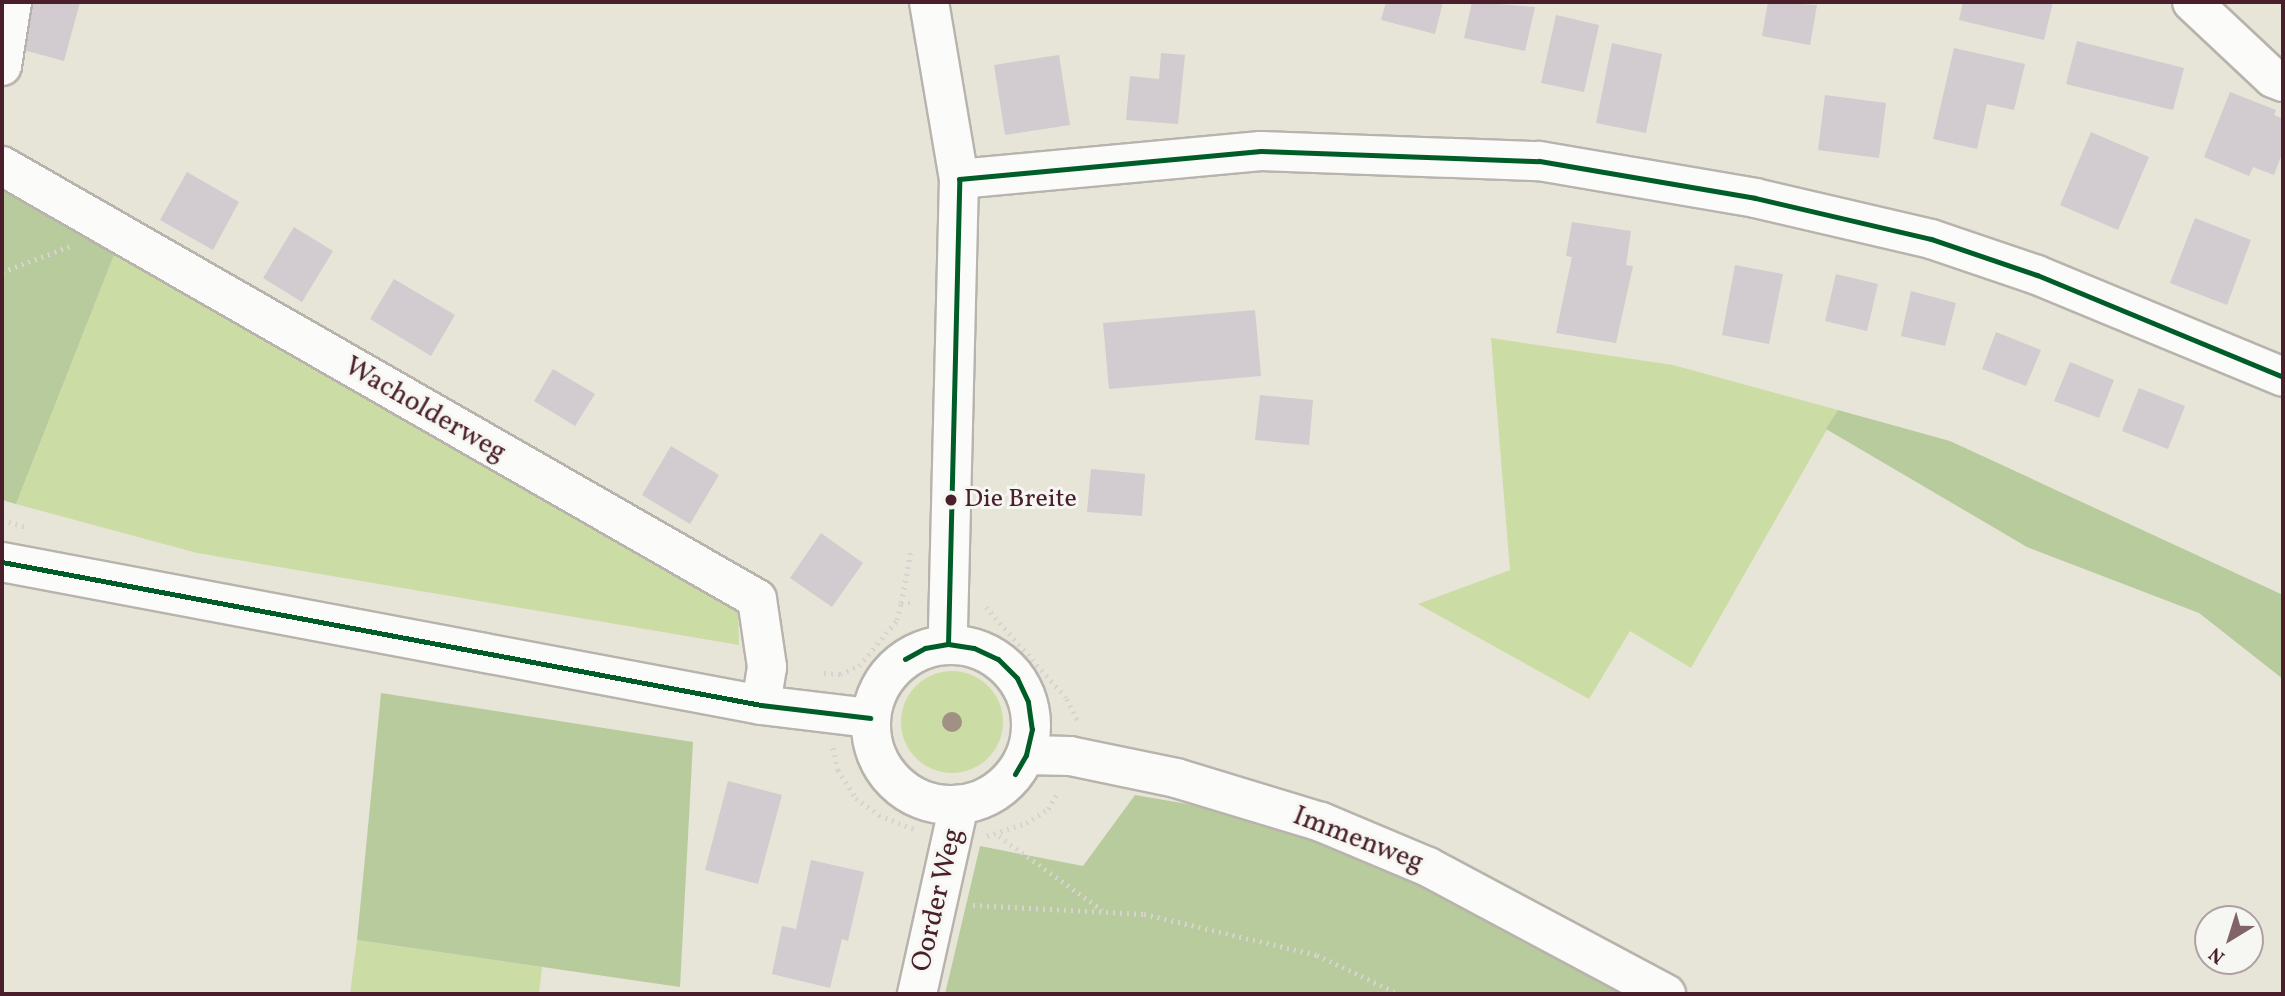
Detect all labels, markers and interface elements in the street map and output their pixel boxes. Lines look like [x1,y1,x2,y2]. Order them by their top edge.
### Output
street label: Wacholderweg [338,350,512,470]
place label: Die Breite [964,484,1077,516]
marker: Die Breite [944,493,958,507]
street label: Immenweg [1288,800,1428,880]
street label: Oorder Weg [905,825,971,975]
north arrow [2194,905,2264,975]
text: N [2204,940,2231,969]

